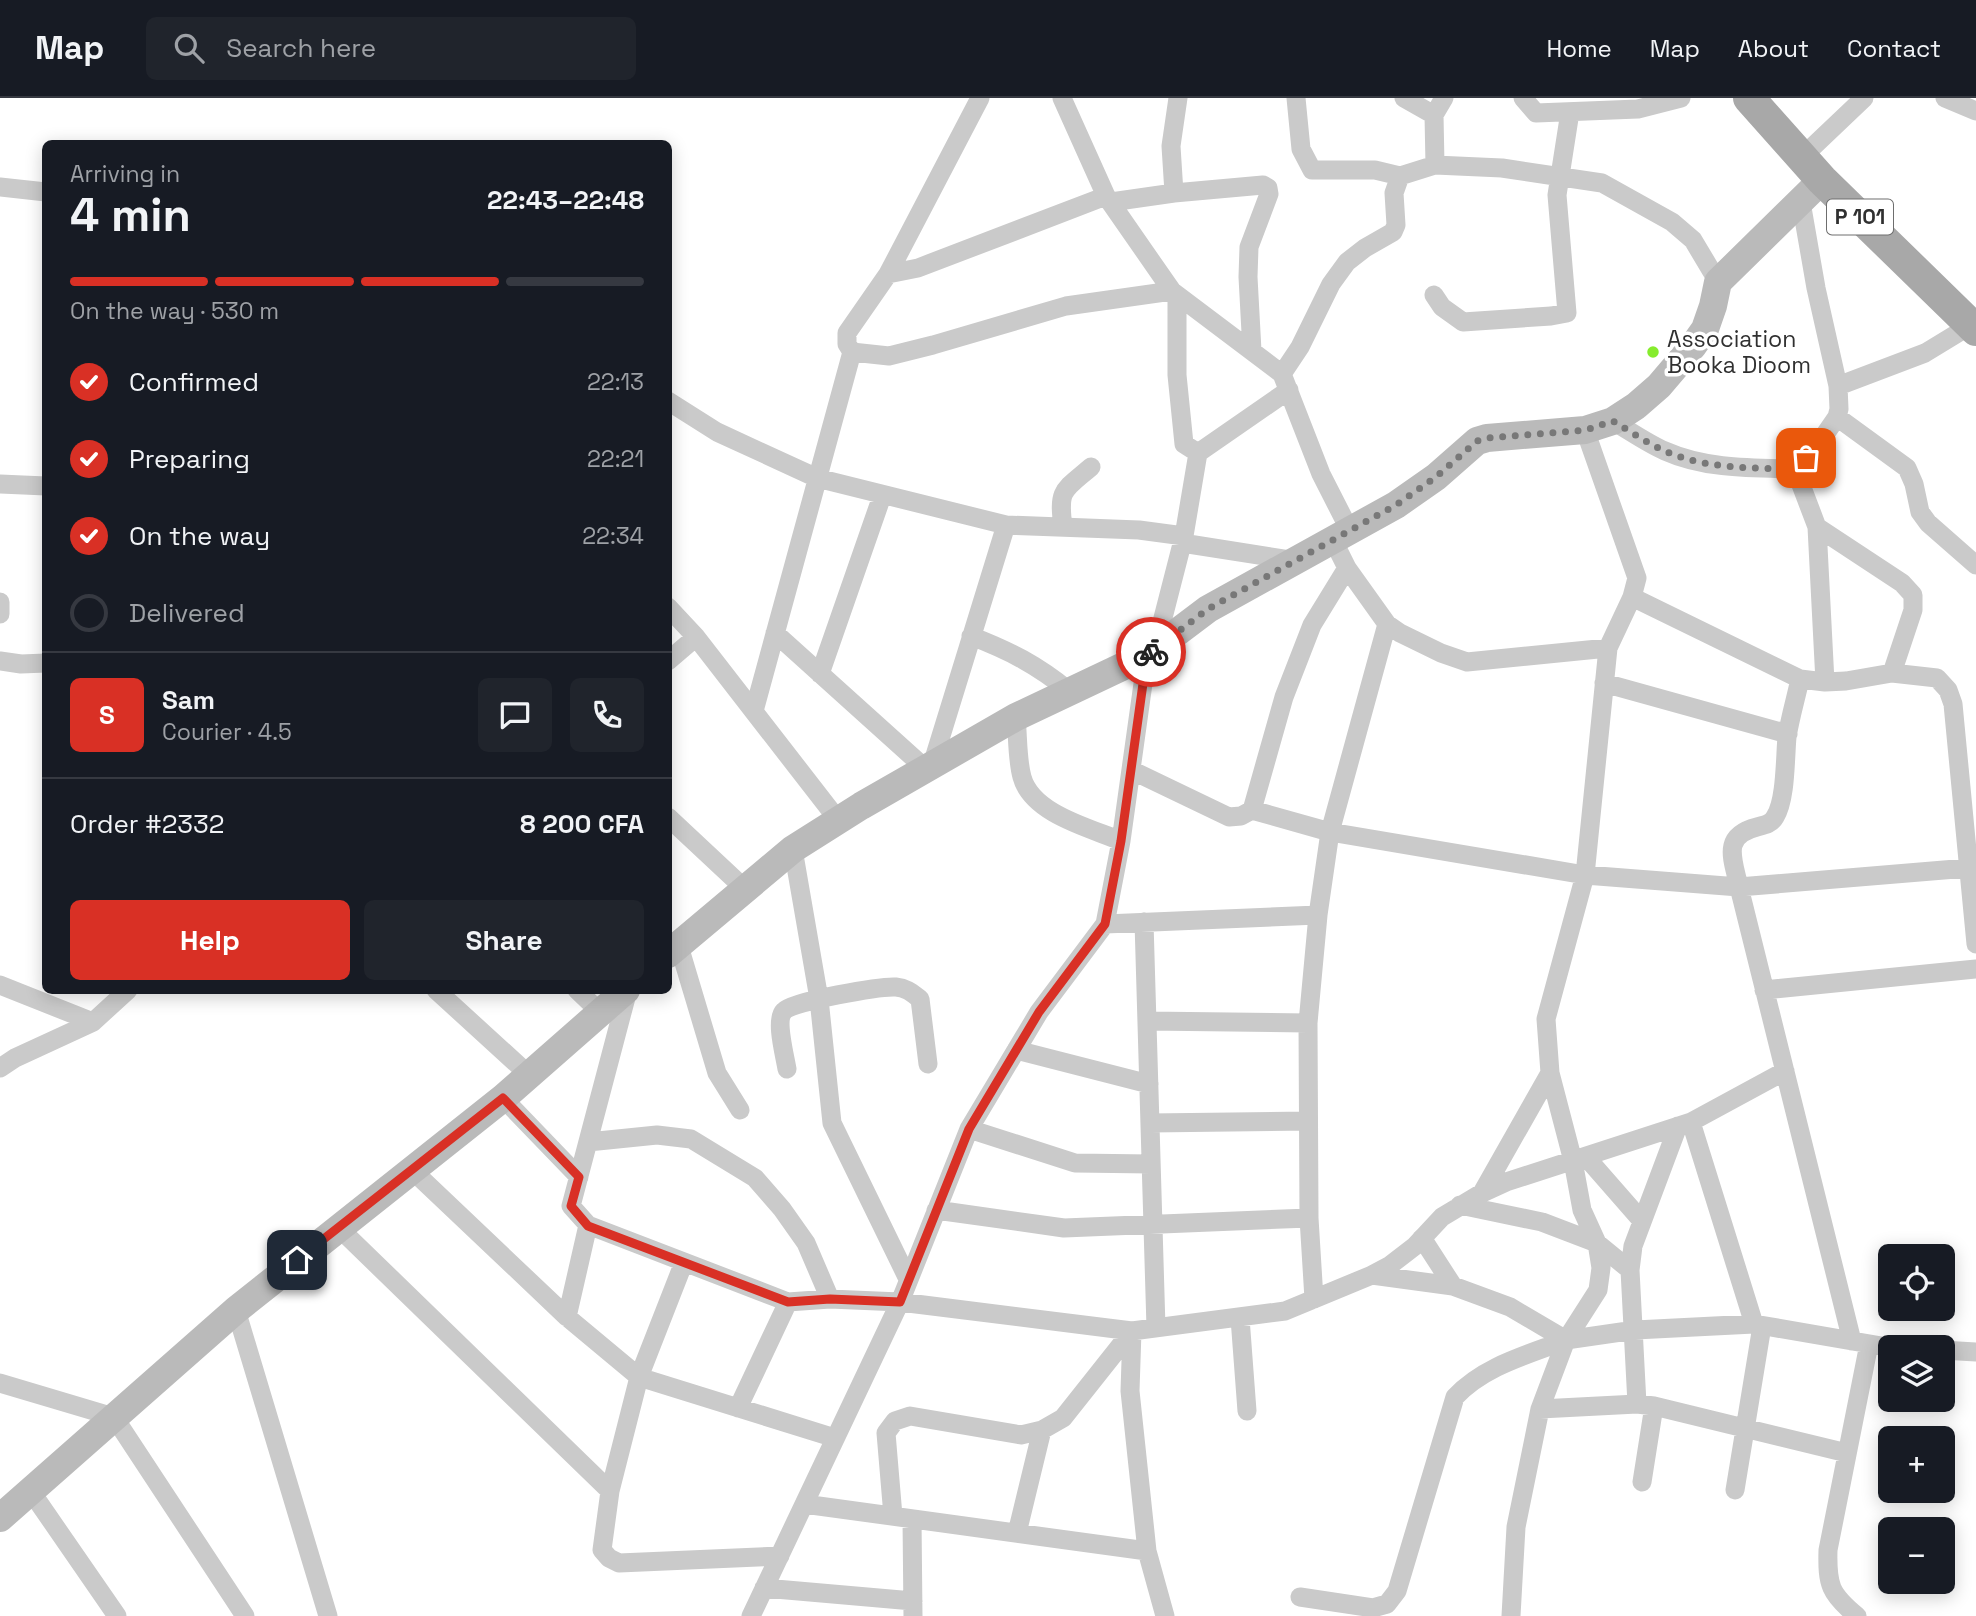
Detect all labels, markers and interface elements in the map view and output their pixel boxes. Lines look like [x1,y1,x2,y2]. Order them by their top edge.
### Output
search box [146,17,636,80]
text: Map [35,27,104,69]
icon: search [170,29,208,67]
text: Search here [226,31,376,65]
text: Home [1546,33,1612,64]
text: Map [1650,33,1700,64]
text: About [1738,33,1809,64]
text: Contact [1847,33,1941,64]
text: Arriving in [70,159,180,189]
text: 22:43–22:48 [487,183,644,217]
text: 4 min [70,186,191,244]
road number: P 101 [1827,200,1893,234]
text: On the way · 530 m [70,296,279,326]
place label: Association Booka Dioom [1667,324,1811,380]
marker: Association Booka Dioom [1645,344,1661,360]
icon: check [70,363,108,401]
text: Confirmed [129,365,259,399]
text: 22:13 [587,367,644,397]
pin [1776,428,1836,488]
icon: bag [1787,439,1825,477]
icon: check [70,440,108,478]
text: Preparing [129,442,250,476]
text: 22:21 [587,444,644,474]
icon: check [70,517,108,555]
text: On the way [129,519,270,553]
text: 22:34 [582,521,644,551]
text: Delivered [129,596,245,630]
courier [1116,617,1186,687]
icon: bike [1132,633,1170,671]
button: chat [478,678,552,752]
button: phone [570,678,644,752]
text: Sam [162,683,215,717]
text: S [99,698,115,732]
text: Courier · 4.5 [162,717,292,747]
text: Order #2332 [70,807,224,841]
text: 8 200 CFA [520,807,644,841]
button: Help [70,900,350,980]
button: Share [364,900,644,980]
pin [267,1230,327,1290]
icon: home [278,1241,316,1279]
map controls [1878,1244,1955,1594]
button: locate [1878,1244,1955,1321]
button: layers [1878,1335,1955,1412]
button: + [1878,1426,1955,1503]
button: − [1878,1517,1955,1594]

